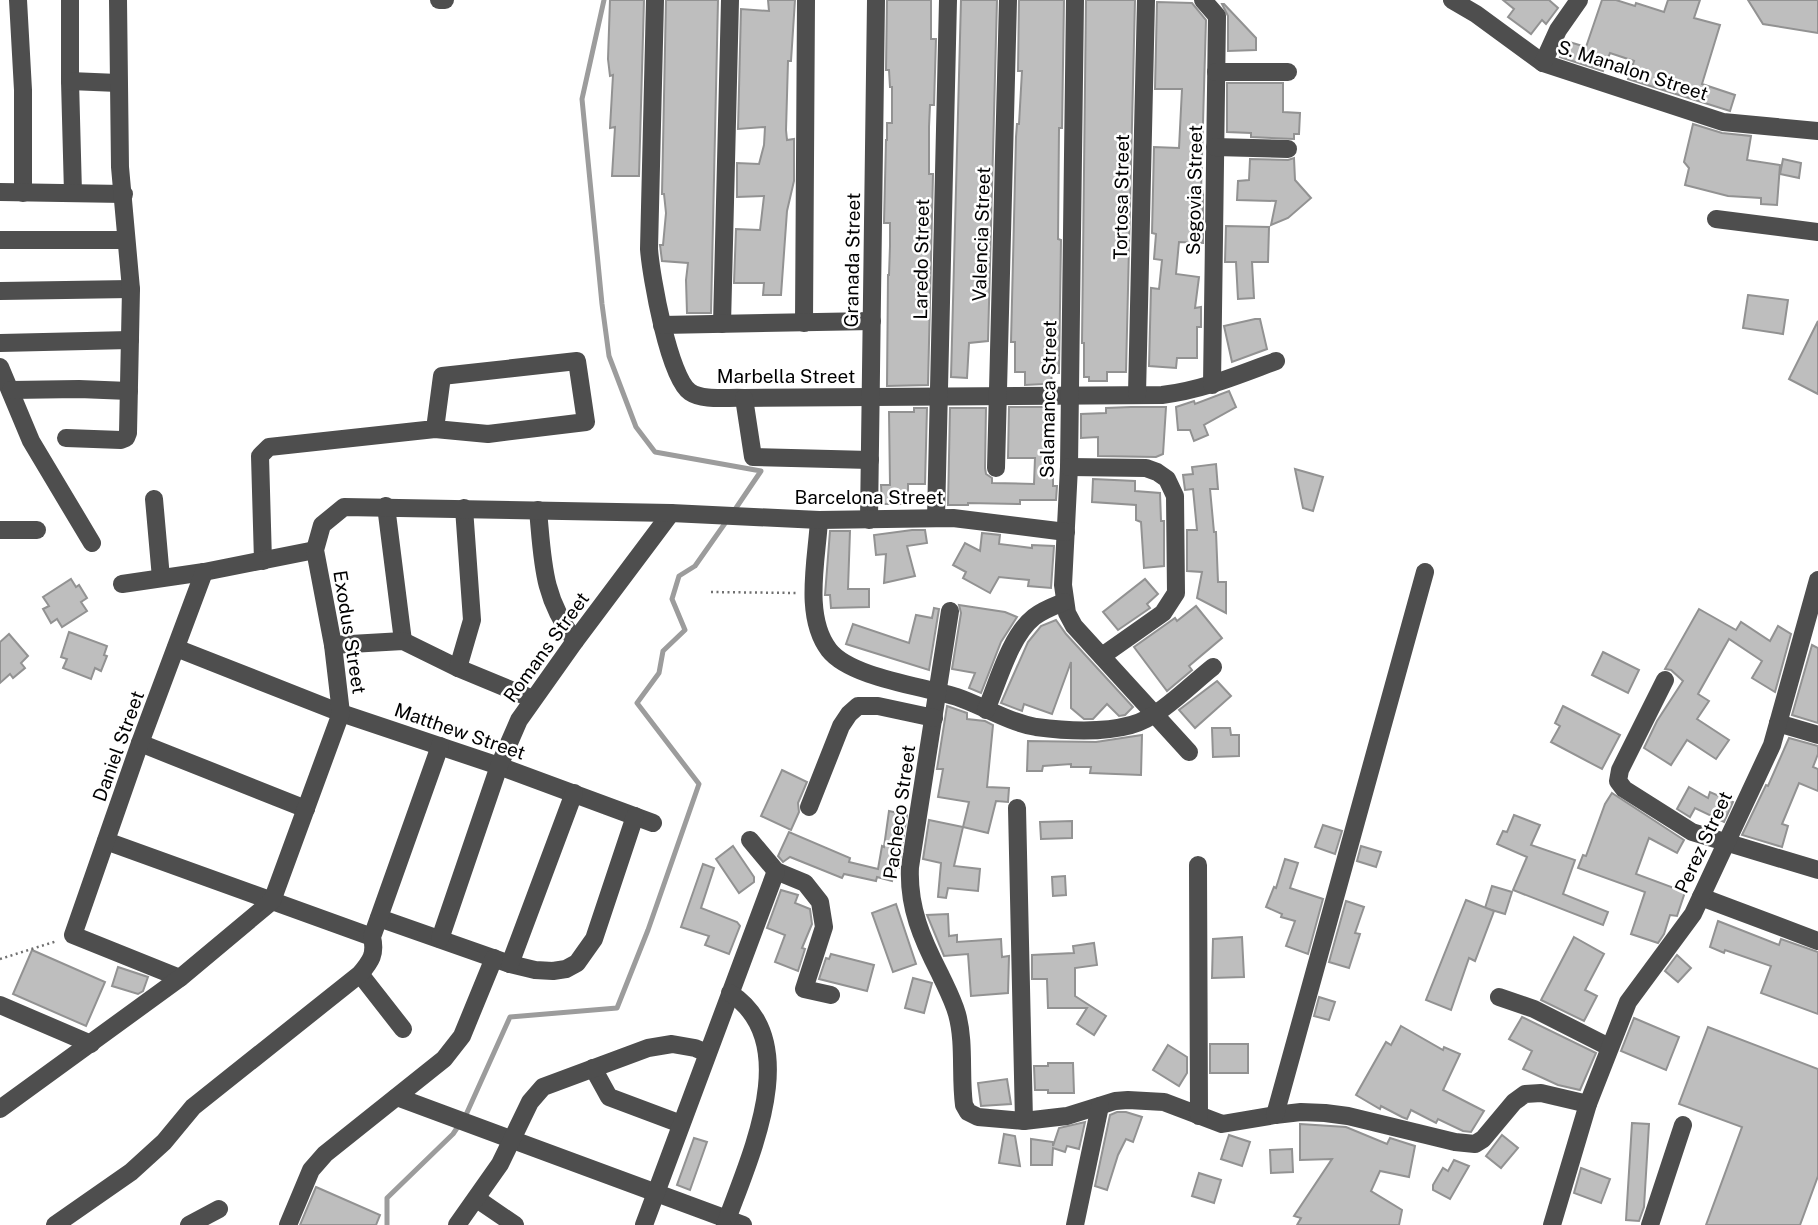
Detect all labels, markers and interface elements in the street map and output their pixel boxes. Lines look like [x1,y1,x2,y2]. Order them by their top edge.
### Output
street label: S. Manalon Street [1555,35,1711,105]
street label: Segovia Street [1182,125,1206,255]
street label: Tortosa Street [1109,134,1133,260]
street label: Valencia Street [968,166,994,302]
street label: Granada Street [840,192,864,328]
street label: Laredo Street [909,198,933,320]
street label: Salamanca Street [1036,320,1060,478]
street label: Marbella Street [717,365,855,387]
street label: Barcelona Street [794,486,944,508]
street label: Exodus Street [329,569,371,695]
street label: Romans Street [499,588,593,706]
street label: Daniel Street [88,688,148,804]
street label: Matthew Street [392,698,528,764]
street label: Pacheco Street [879,743,919,881]
street label: Perez Street [1670,788,1736,896]

